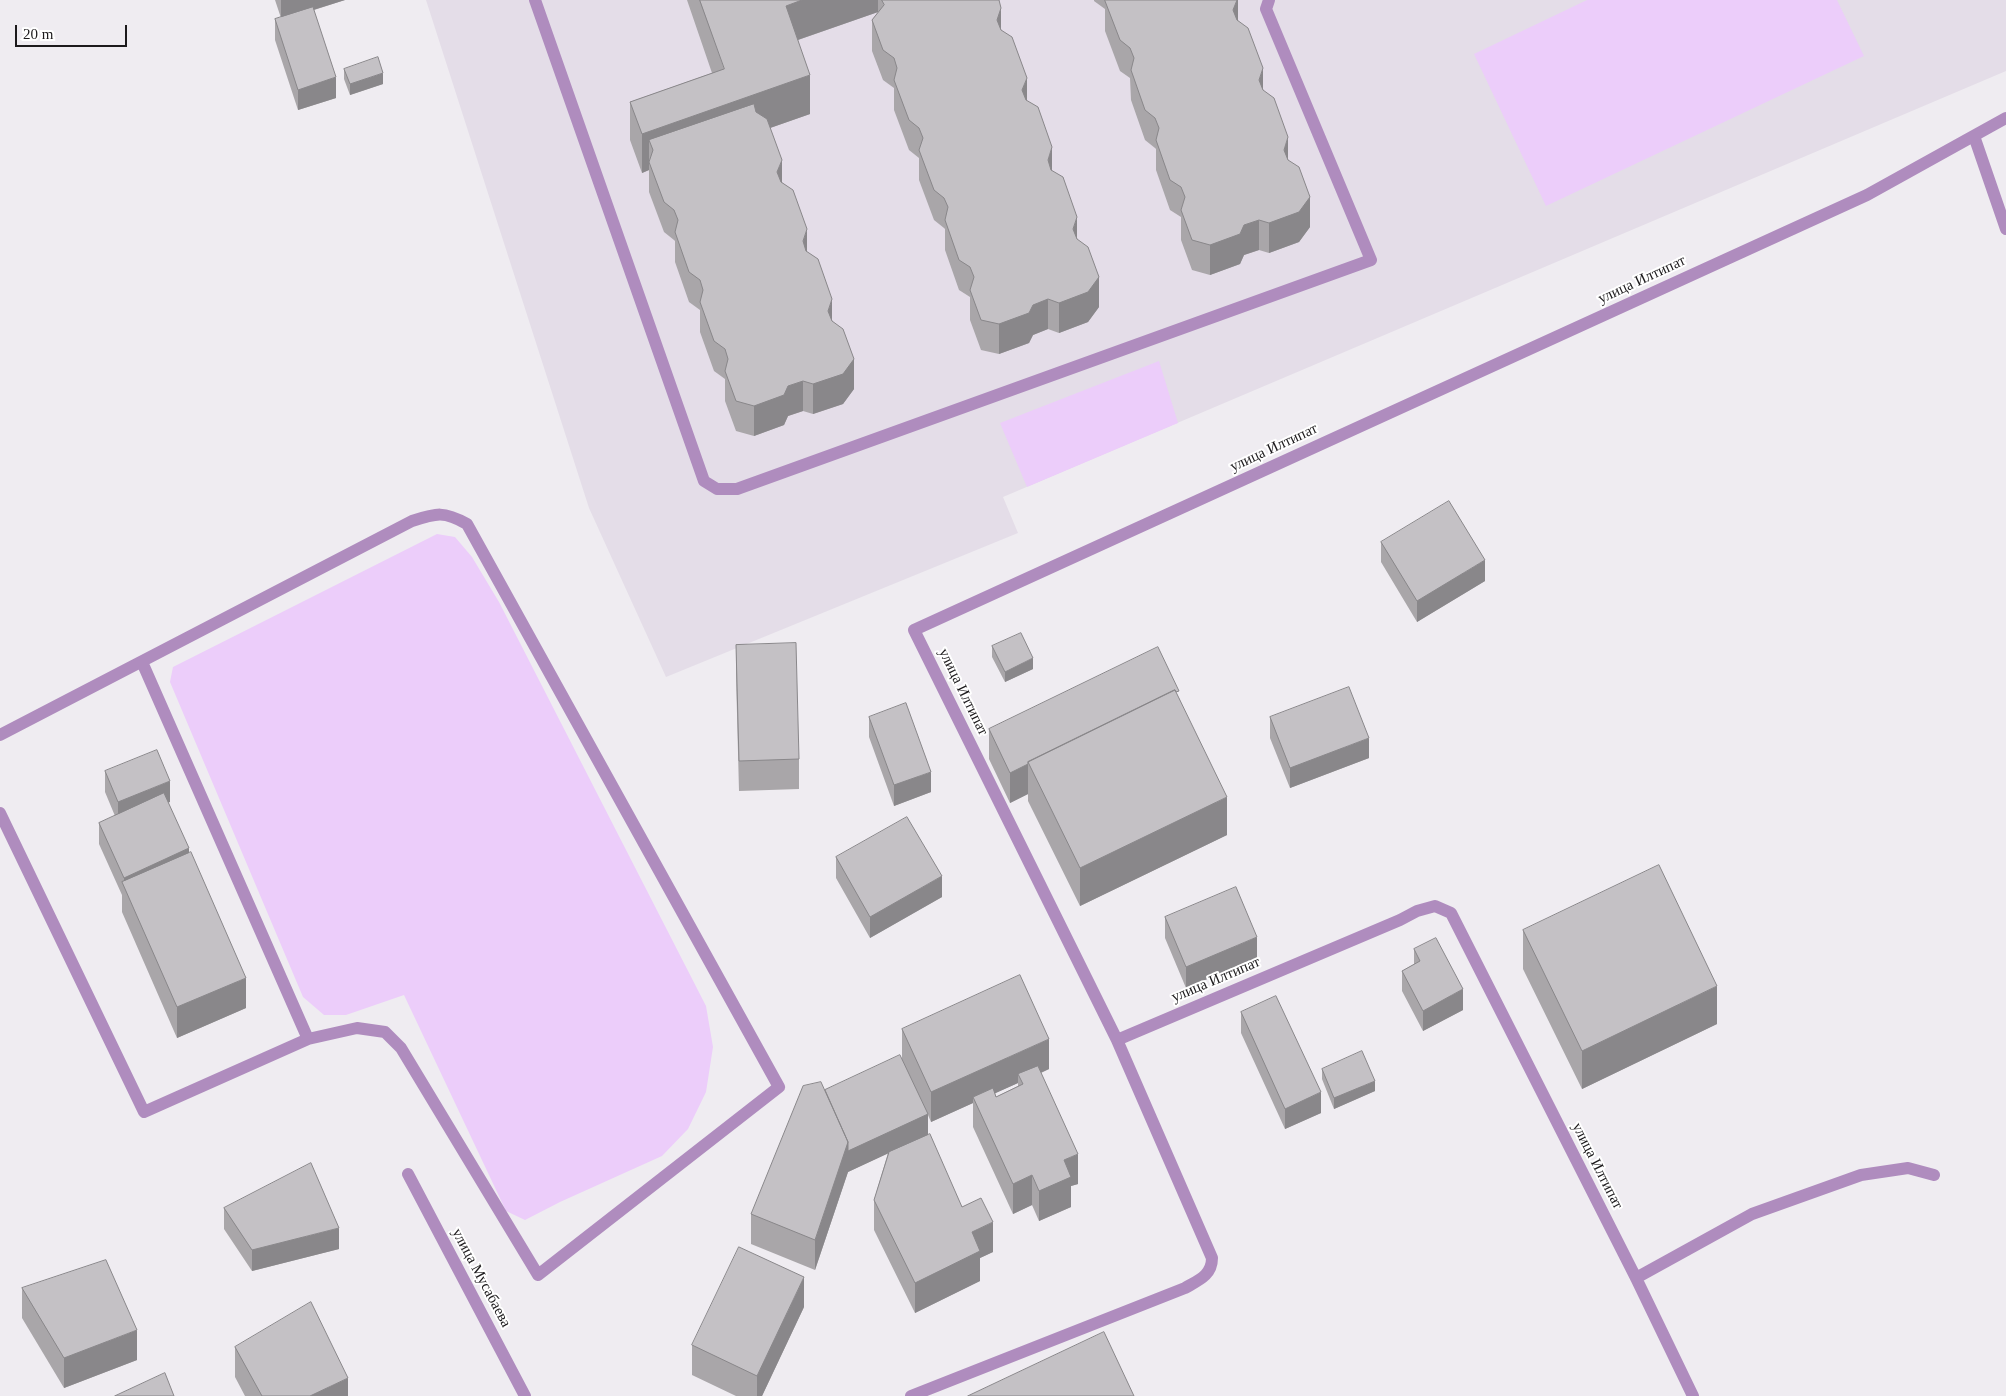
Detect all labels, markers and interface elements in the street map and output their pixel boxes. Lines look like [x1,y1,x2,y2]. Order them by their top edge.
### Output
scale bar [18,15,130,47]
text: 20 m [23,26,53,42]
street label: улица Илтипат [1595,252,1689,308]
street label: улица Илтипат [1227,420,1321,476]
street label: улица Илтипат [934,646,992,738]
street label: улица Илтипат [1169,953,1263,1007]
street label: улица Илтипат [1568,1120,1626,1212]
street label: улица Мусабаева [447,1226,515,1330]

